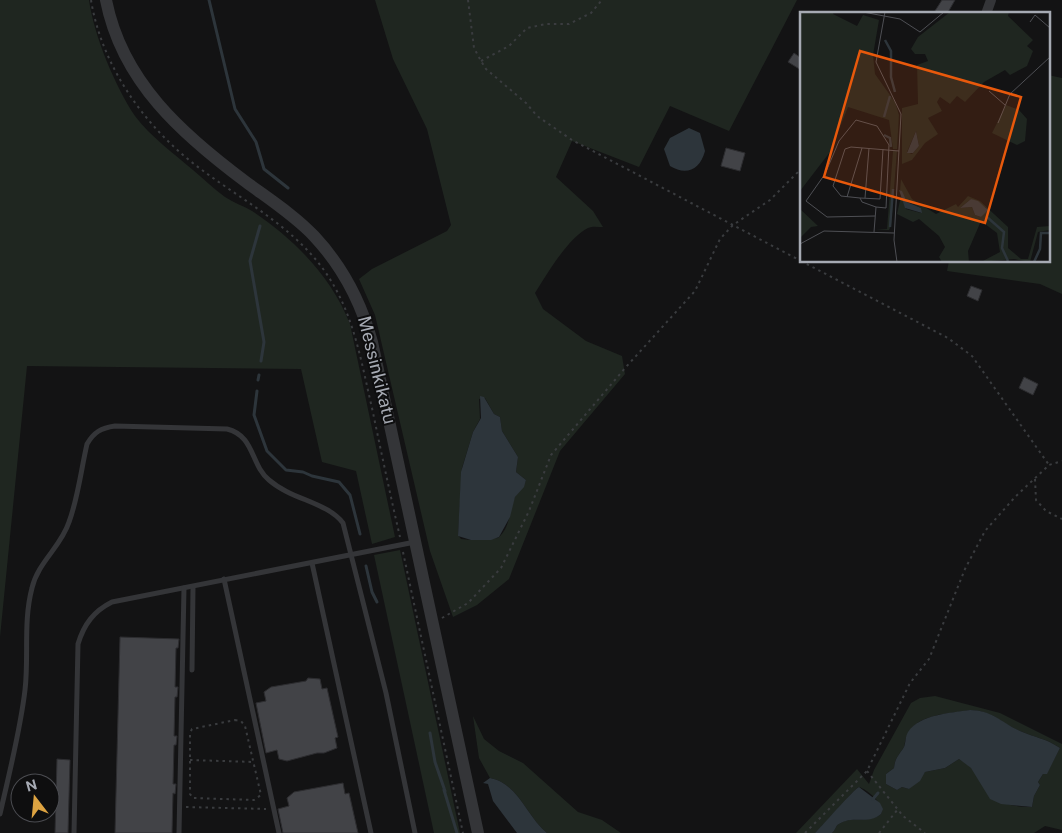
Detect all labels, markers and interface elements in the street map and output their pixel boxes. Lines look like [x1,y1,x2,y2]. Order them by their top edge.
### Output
inset map [800,12,1050,262]
street label: Messinkikatu [354,314,401,426]
north arrow [10,773,60,823]
text: N [24,776,39,795]

